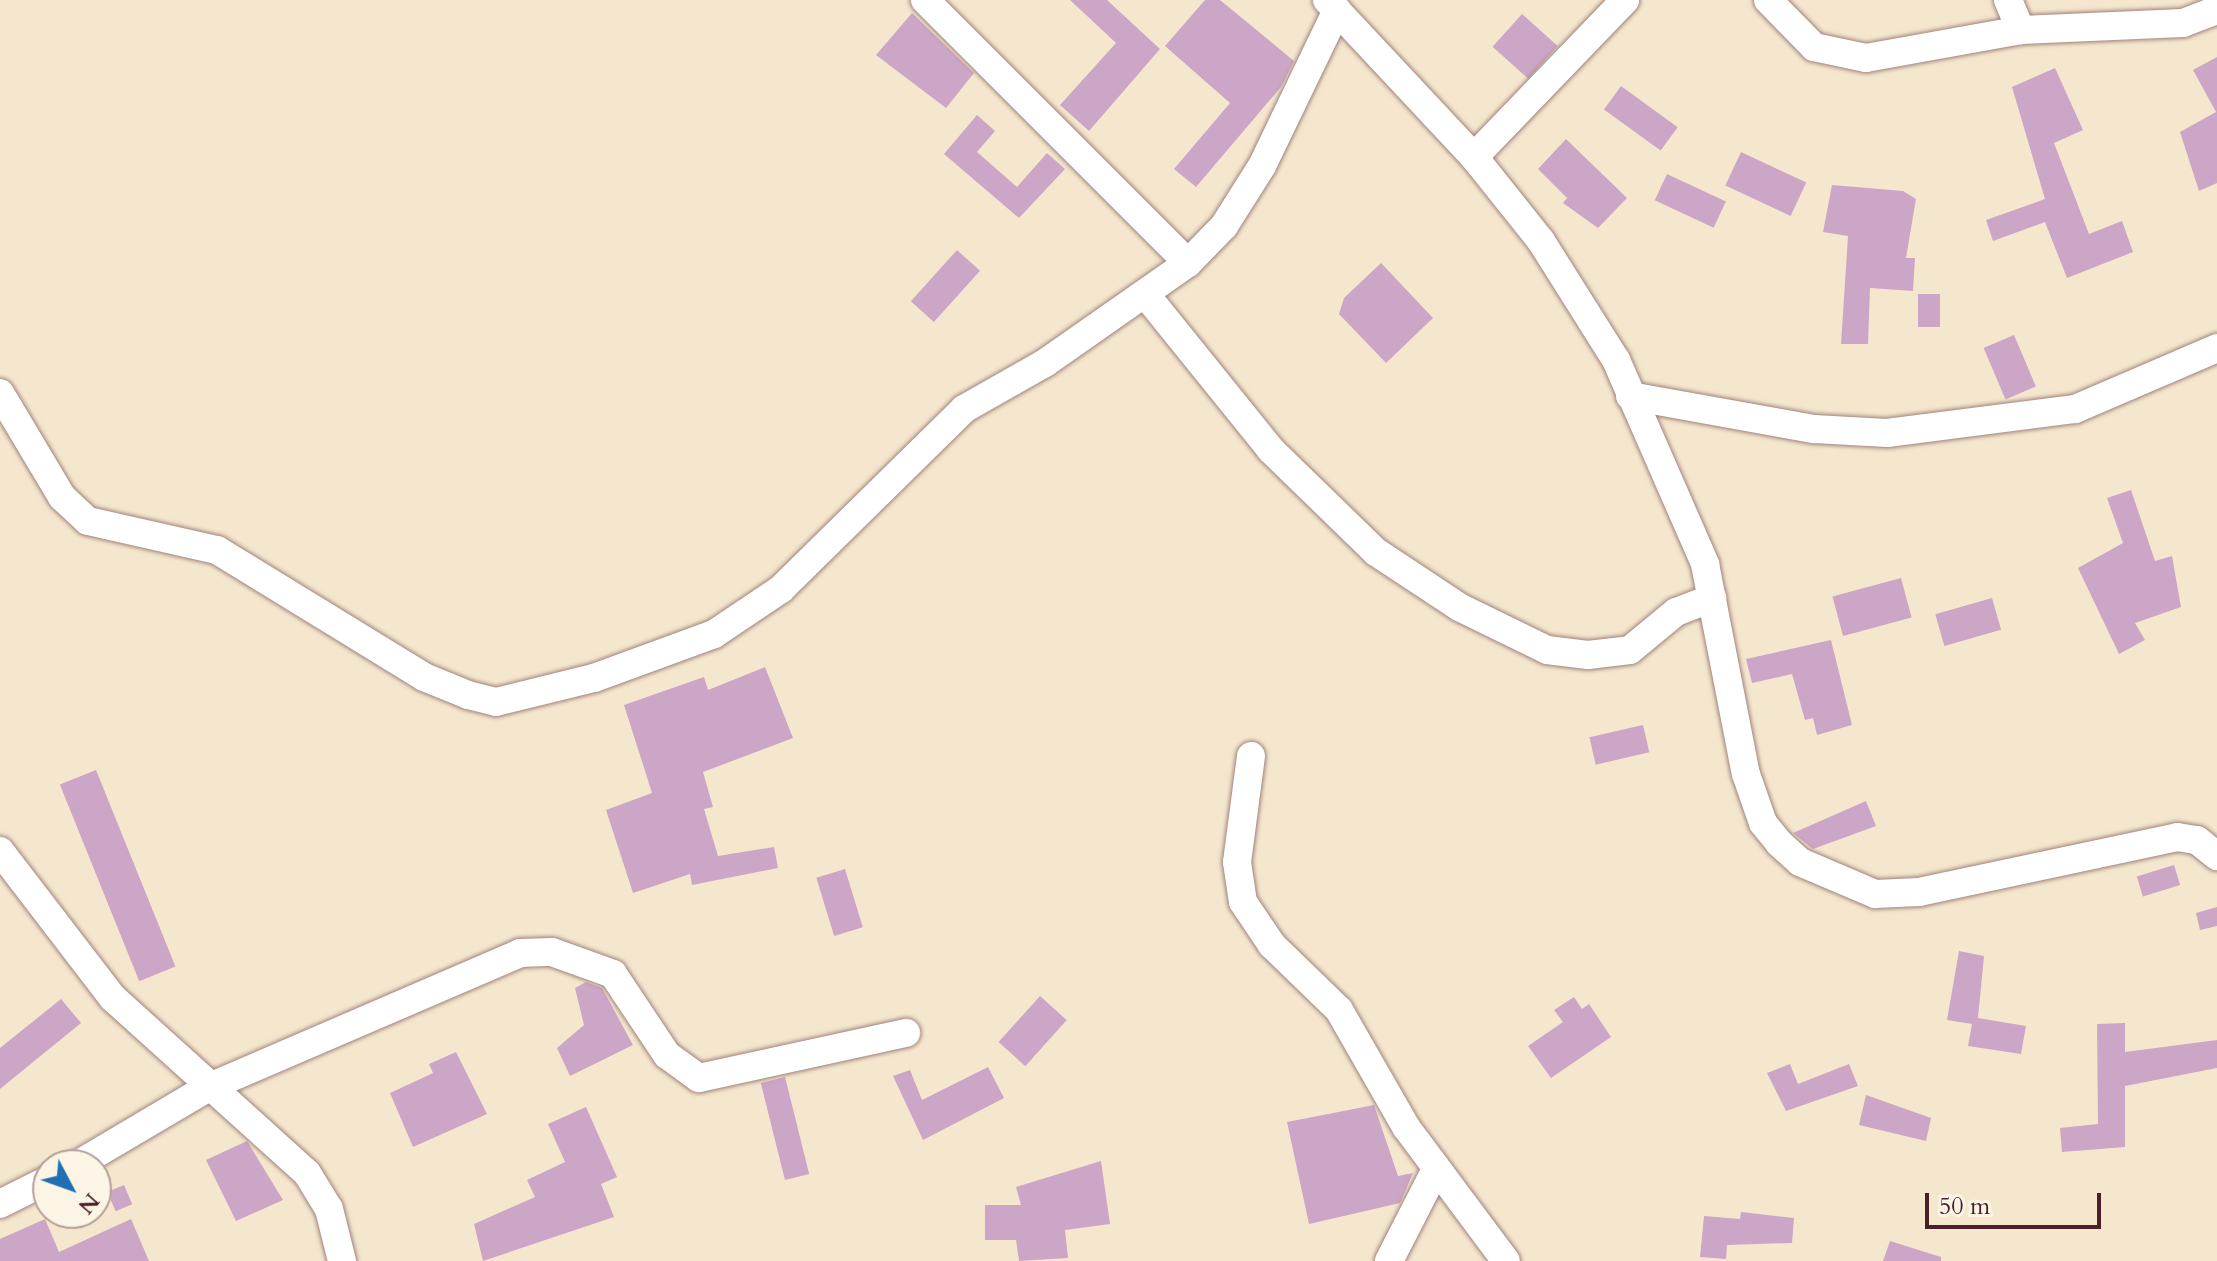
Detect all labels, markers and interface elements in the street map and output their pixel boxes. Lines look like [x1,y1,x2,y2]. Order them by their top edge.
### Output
north arrow [32,1149,112,1229]
scale bar [1929,1177,2105,1227]
text: N [71,1186,106,1220]
text: 50 m [1939,1190,1990,1223]

